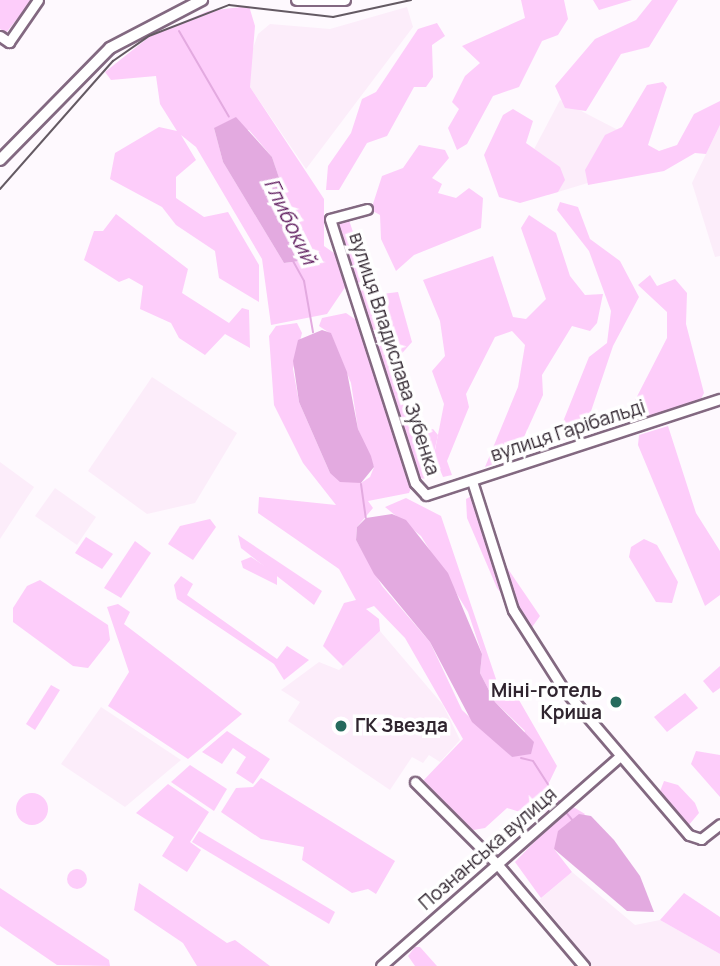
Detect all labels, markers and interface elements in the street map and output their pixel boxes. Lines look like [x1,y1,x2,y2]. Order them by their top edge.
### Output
water label: Глибокий [259,174,323,268]
street label: вулиця Владислава Зубенка [344,230,444,478]
street label: вулиця Гарібальді [488,395,648,467]
place label: Міні-готель Криша [491,680,602,724]
marker: Міні-готель Криша [608,694,624,710]
place label: ГК Звезда [355,715,448,737]
marker: ГК Звезда [333,718,349,734]
street label: Познанська вулиця [414,783,562,915]

